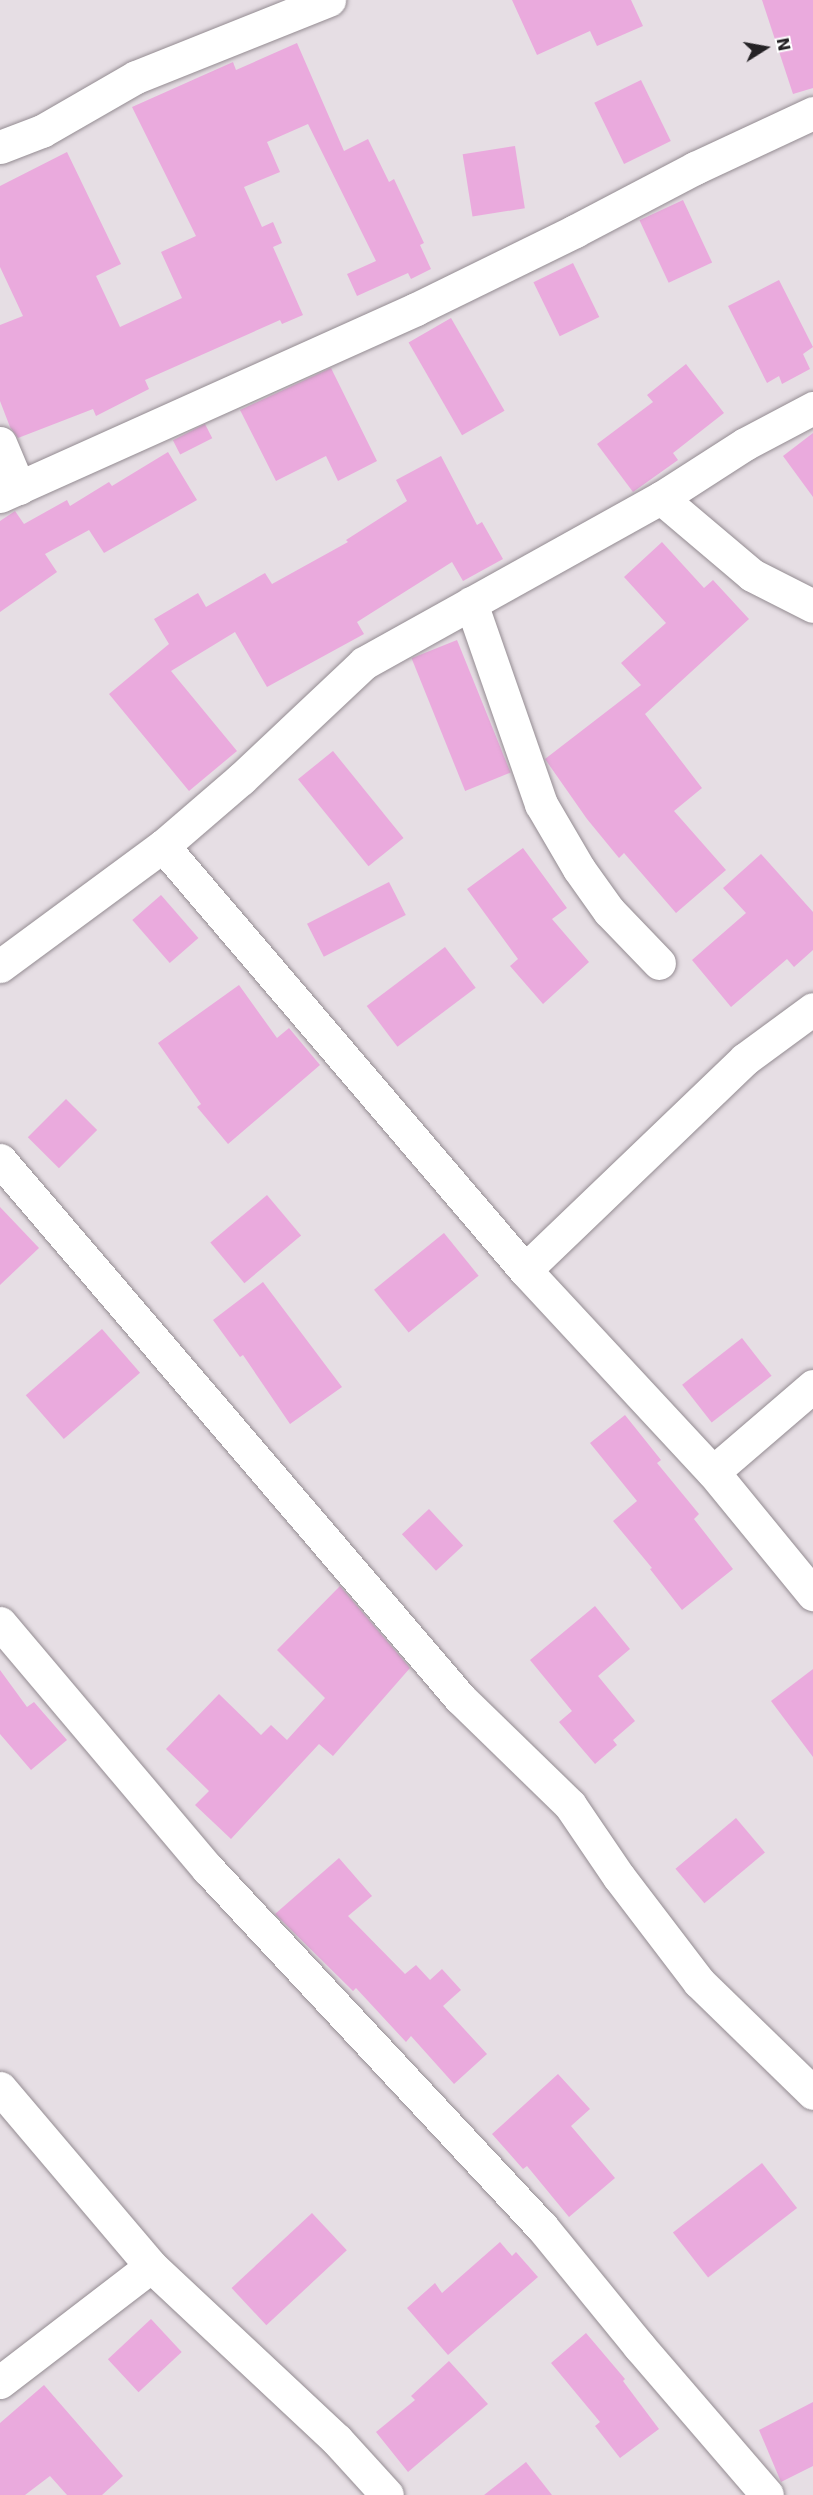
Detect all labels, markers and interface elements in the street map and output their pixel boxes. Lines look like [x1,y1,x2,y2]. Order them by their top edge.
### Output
north arrow [735,18,795,78]
text: N [773,36,794,53]

